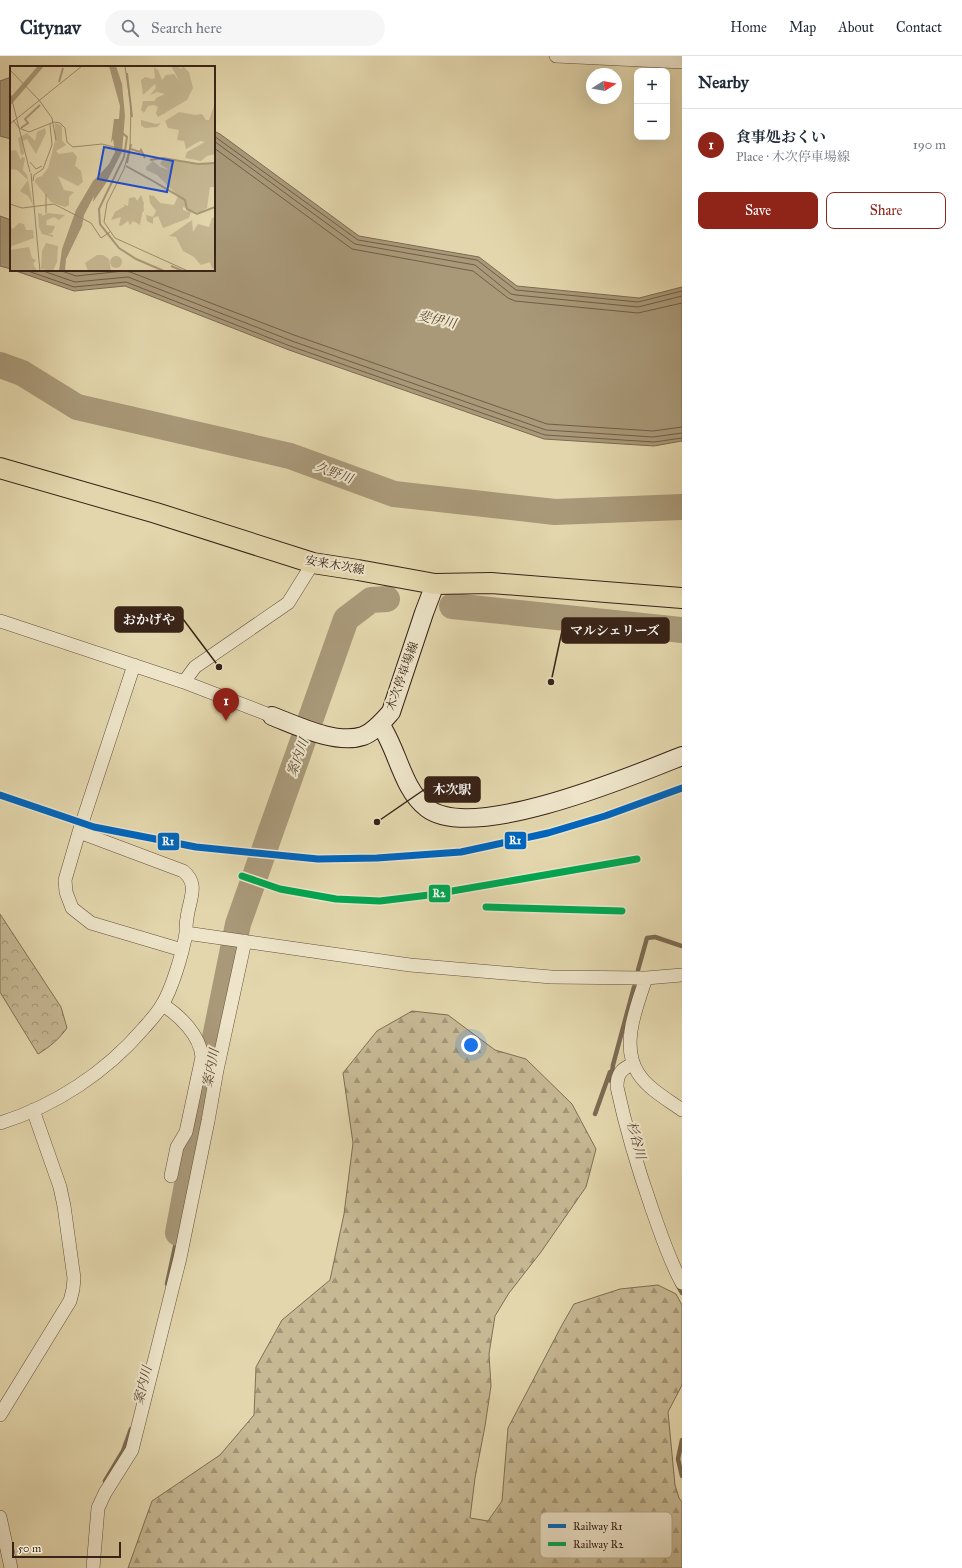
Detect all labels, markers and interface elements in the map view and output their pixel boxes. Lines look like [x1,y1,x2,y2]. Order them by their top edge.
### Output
search box [105,10,385,46]
text: Citynav [20,16,81,39]
icon: search [119,17,141,39]
text: Search here [151,19,222,37]
text: Home [730,19,767,36]
text: Map [789,19,816,36]
text: About [838,19,874,36]
text: Contact [896,19,942,36]
inset map [10,66,215,271]
north arrow [586,68,622,104]
map controls [634,68,670,140]
button: + [634,68,670,104]
text: Nearby [698,72,749,93]
button: − [634,104,670,140]
text: 食事処おくい [736,128,826,146]
text: 1 [708,137,714,153]
text: 190 m [913,137,946,153]
text: Place · 木次停車場線 [736,149,850,165]
button: Save [698,192,818,229]
button: Share [826,192,946,229]
water label: 斐伊川 [416,308,460,333]
water label: 久野川 [313,459,357,488]
street label: 安来木次線 [304,553,366,577]
callout: おかげや [115,607,183,632]
text: おかげや [123,612,175,628]
callout: マルシェリーズ [562,618,669,643]
text: マルシェリーズ [570,623,660,639]
street label: 木次停車場線 [383,640,421,712]
pin: 1 [213,688,239,721]
water label: 案内川 [284,734,313,778]
callout: 木次駅 [425,777,480,802]
text: 木次駅 [432,782,472,798]
line badge: R1 [504,831,527,850]
line badge: R1 [157,832,180,851]
text: R1 [509,834,522,847]
text: R1 [162,835,175,848]
line badge: R2 [428,884,451,903]
text: R2 [432,887,446,900]
your location [461,1035,481,1055]
water label: 案内川 [199,1046,223,1089]
water label: 杉谷川 [623,1119,649,1163]
water label: 案内川 [130,1362,156,1406]
legend [540,1512,672,1558]
text: Railway R1 [573,1520,623,1533]
text: Railway R2 [573,1538,624,1551]
scale bar [12,1540,121,1559]
text: 50 m [18,1542,41,1555]

